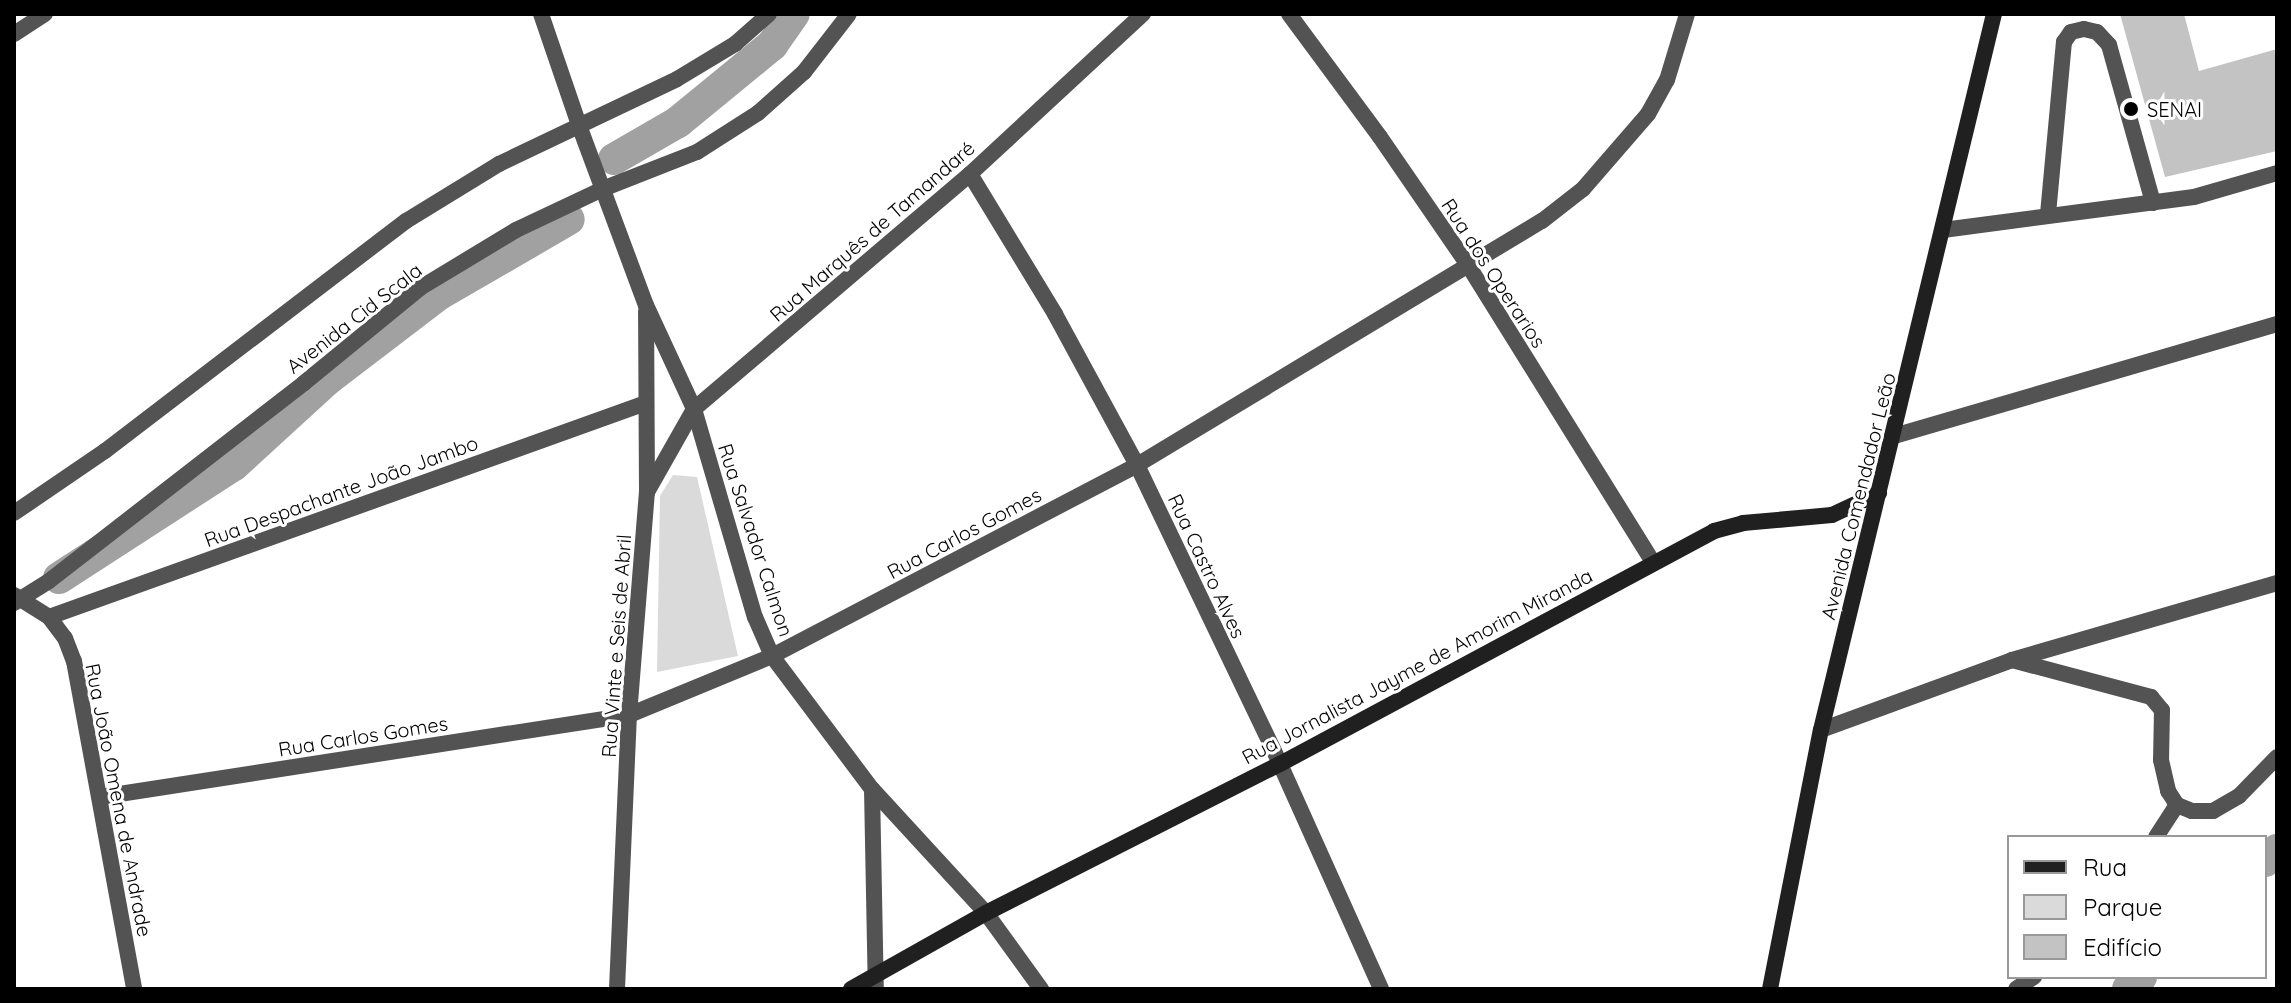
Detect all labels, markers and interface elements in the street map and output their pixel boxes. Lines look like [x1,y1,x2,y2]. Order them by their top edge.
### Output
place label: SENAI [2147,97,2202,121]
marker: SENAI [2122,100,2140,118]
street label: Rua Marquês de Tamandaré [765,136,979,326]
street label: Rua dos Operarios [1437,194,1551,352]
street label: Avenida Cid Scala [282,258,426,378]
street label: Avenida Comendador Leão [1816,370,1900,622]
street label: Rua Despachante João Jambo [201,430,481,552]
street label: Rua Salvador Calmon [713,441,799,639]
street label: Rua Carlos Gomes [883,482,1045,584]
street label: Rua Castro Alves [1163,490,1251,642]
street label: Rua Vinte e Seis de Abril [596,534,636,758]
street label: Rua Jornalista Jayme de Amorim Miranda [1238,563,1596,769]
street label: Rua João Omena de Andrade [81,661,157,939]
street label: Rua Carlos Gomes [277,711,449,761]
legend [2007,835,2267,979]
text: Rua [2083,852,2127,882]
text: Parque [2083,892,2162,922]
text: Edifício [2083,932,2162,962]

